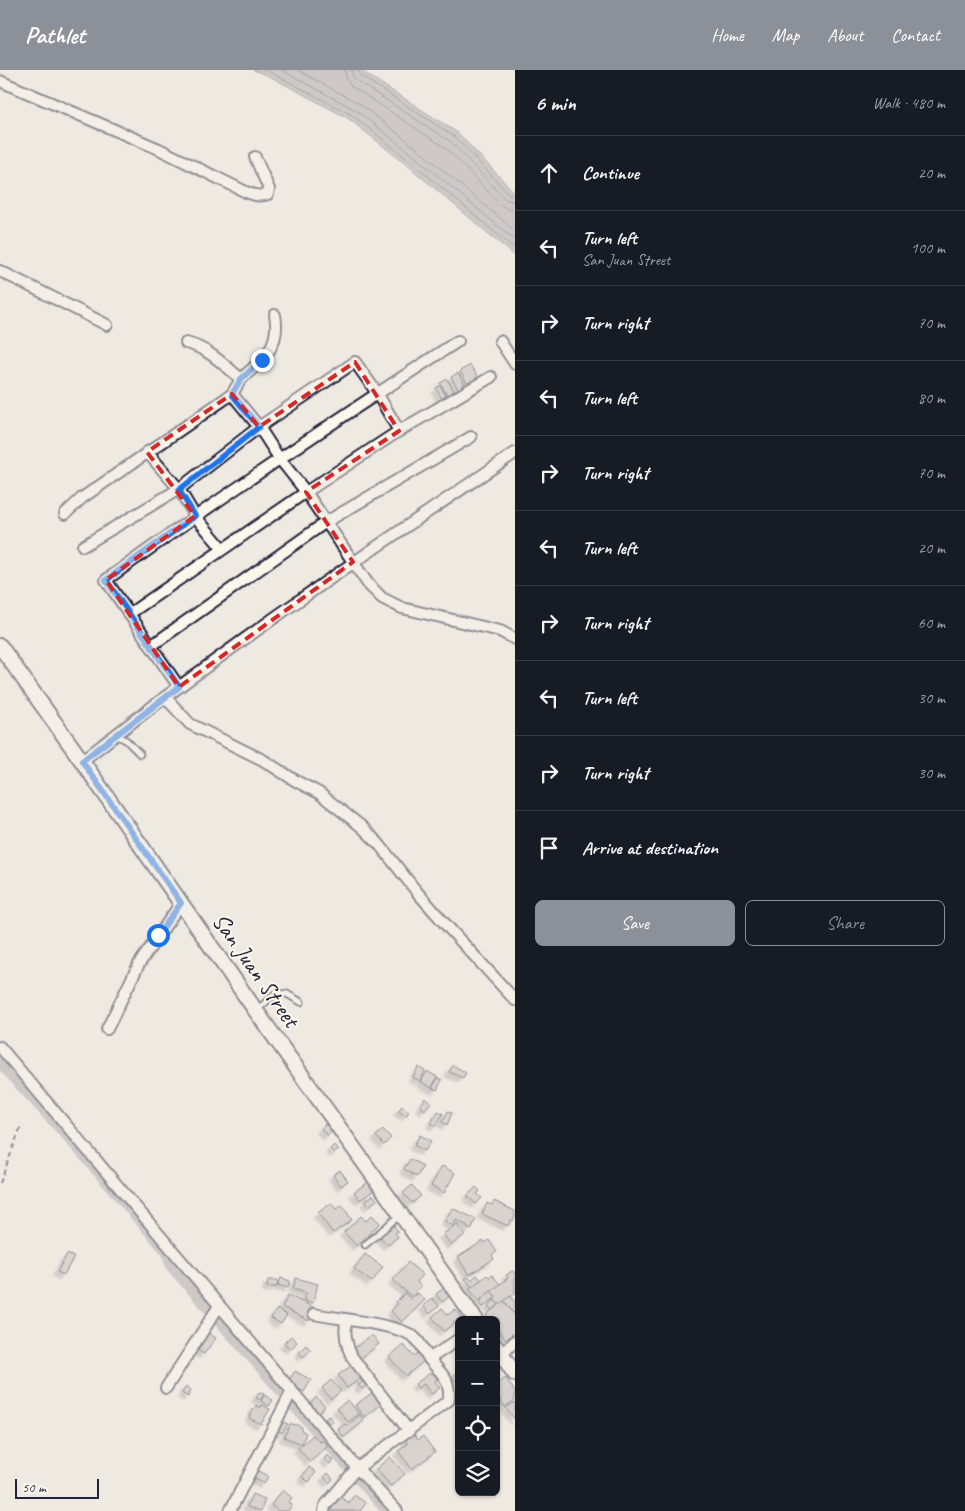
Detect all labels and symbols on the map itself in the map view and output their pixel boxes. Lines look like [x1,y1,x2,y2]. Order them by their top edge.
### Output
route end [251,349,274,372]
street label: San Juan Street [206,907,307,1035]
route start [147,924,170,947]
scale bar [15,1476,99,1499]

